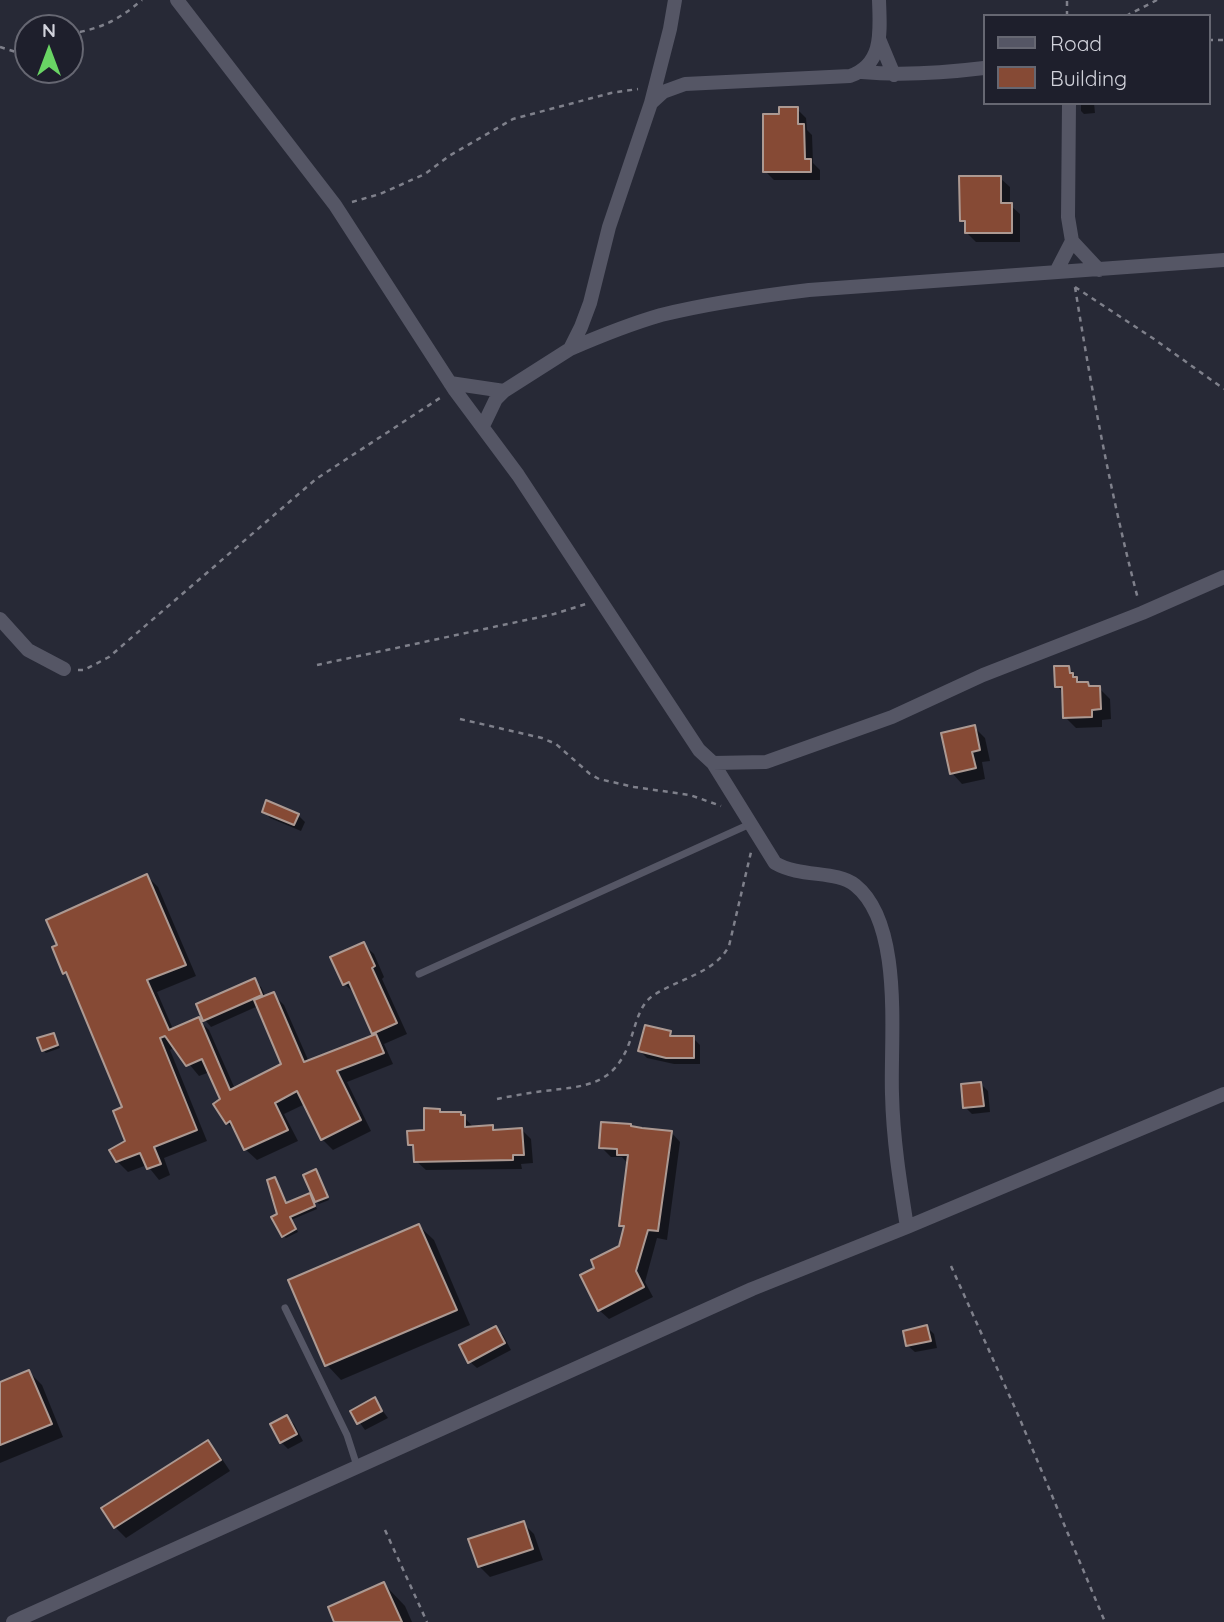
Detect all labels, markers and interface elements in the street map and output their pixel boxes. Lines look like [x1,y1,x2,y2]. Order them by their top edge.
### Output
north arrow [14,14,84,84]
legend [982,14,1210,105]
text: N [42,18,56,42]
text: Road [1050,30,1102,56]
text: Building [1050,65,1127,91]

